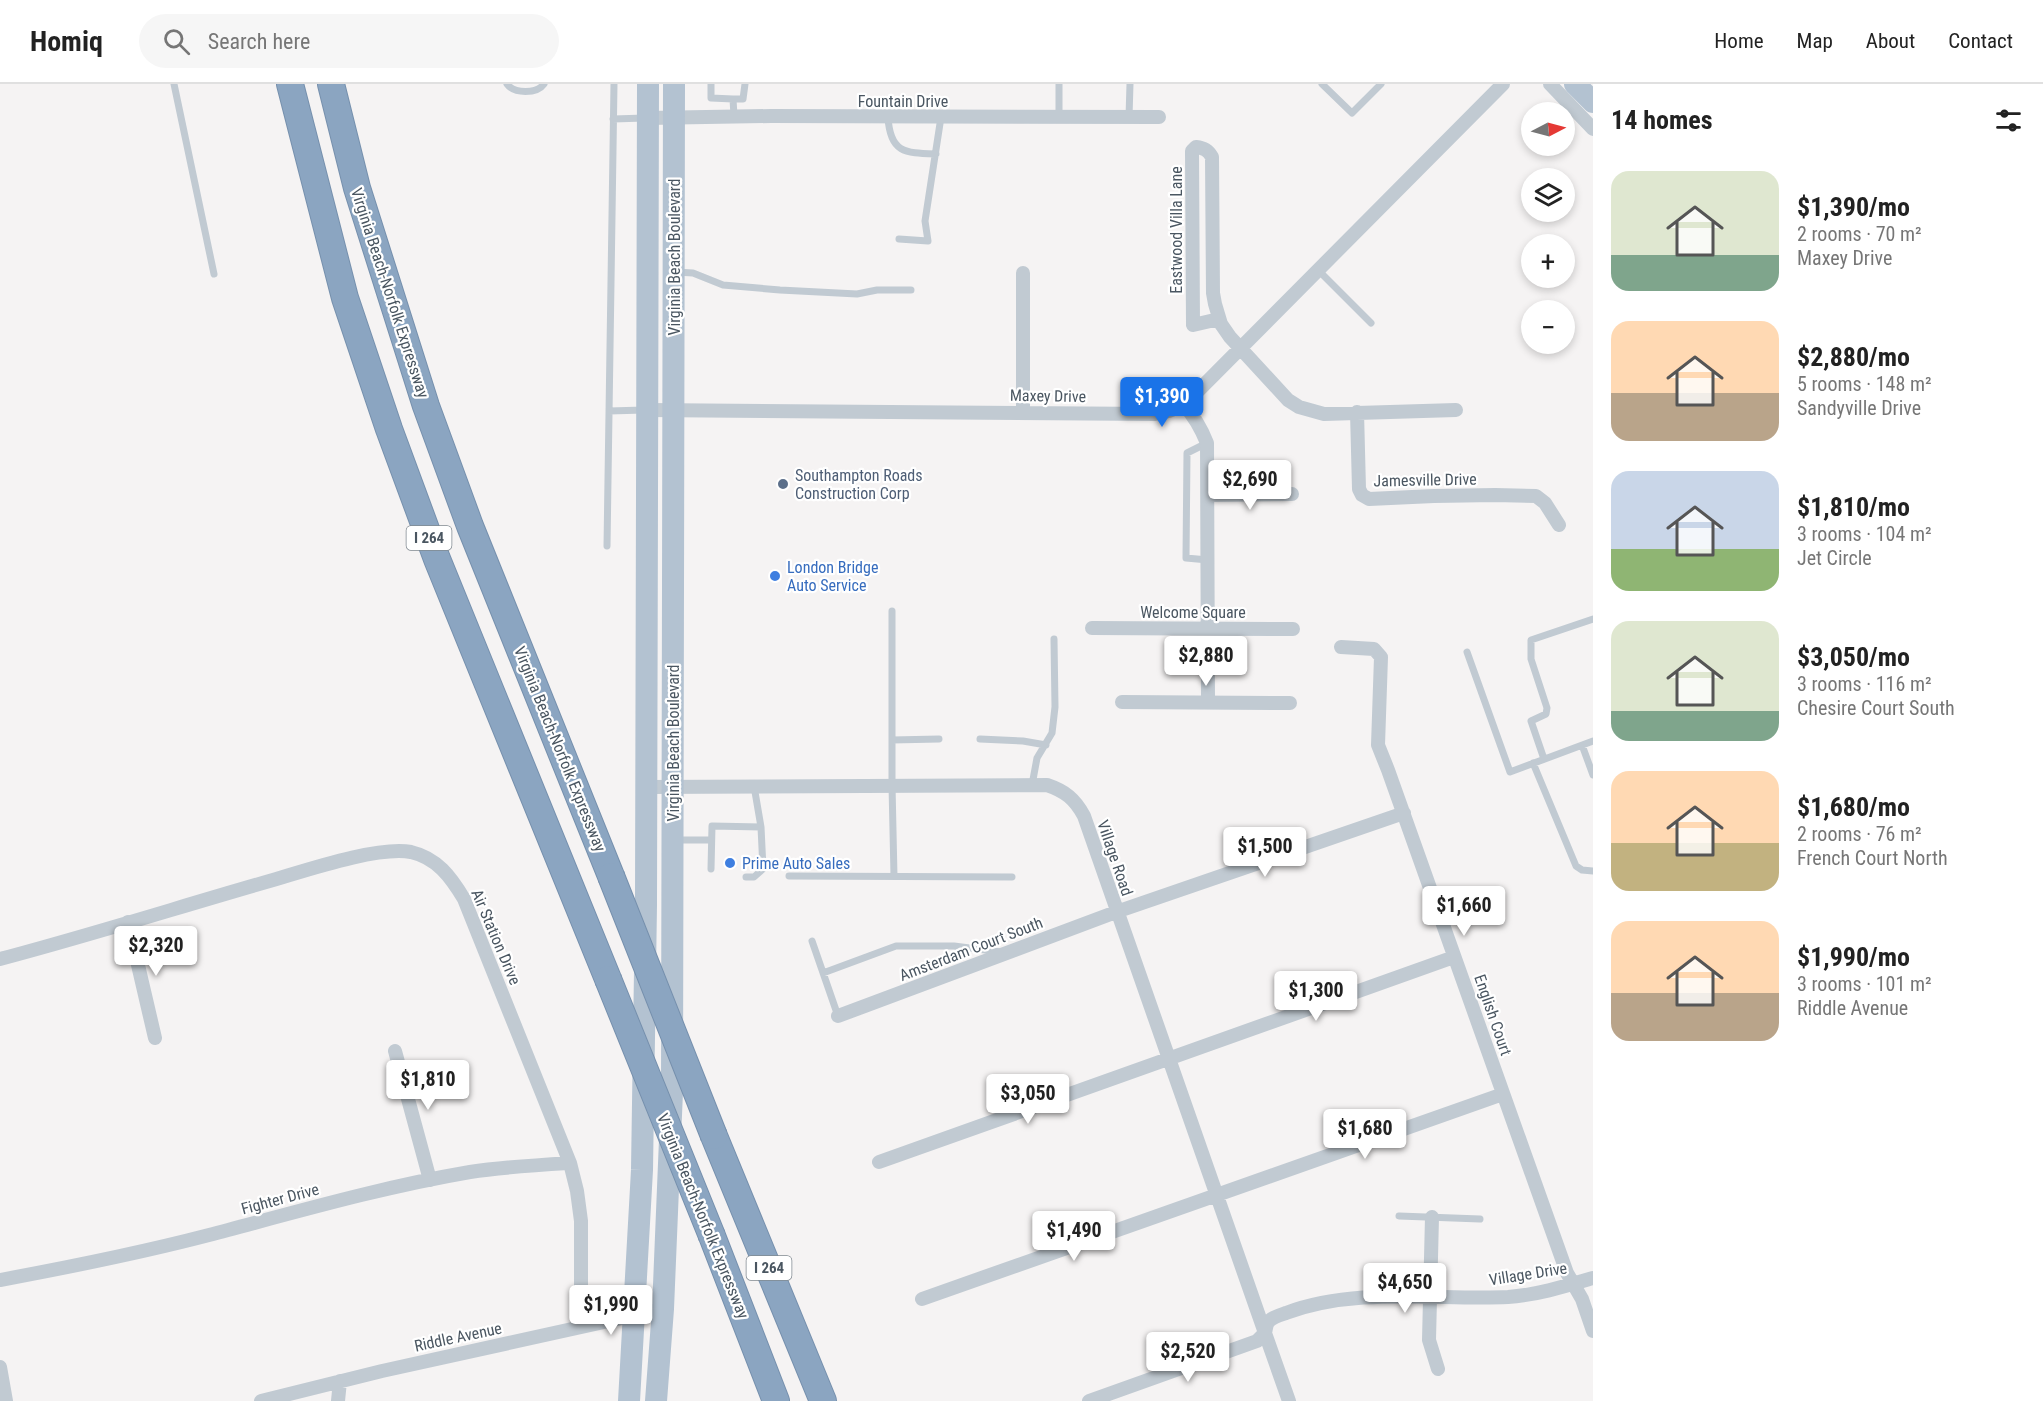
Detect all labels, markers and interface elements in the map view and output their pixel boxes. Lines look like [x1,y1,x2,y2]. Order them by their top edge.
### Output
search box [139,14,559,68]
text: Homiq [30,25,103,58]
icon: search [160,25,193,58]
text: Search here [208,29,310,54]
text: Home [1714,29,1764,53]
text: Map [1797,29,1833,53]
text: About [1866,29,1915,53]
text: Contact [1948,29,2013,53]
street label: Fountain Drive [858,92,948,111]
north arrow [1521,102,1575,156]
map controls [1521,102,1575,354]
icon: filters [1992,104,2025,137]
text: 14 homes [1611,105,1713,135]
street label: Eastwood Villa Lane [1167,166,1186,294]
button: layers [1521,168,1575,222]
street label: Virginia Beach Boulevard [665,179,684,336]
street label: Virginia Beach-Norfolk Expressway [347,186,433,401]
text: $1,390/mo [1797,192,1910,222]
icon: home [1659,195,1731,267]
text: 2 rooms · 70 m² [1797,222,1922,246]
button: + [1521,234,1575,288]
text: Maxey Drive [1797,246,1892,270]
button: − [1521,300,1575,354]
text: $2,880/mo [1797,342,1910,372]
icon: home [1659,345,1731,417]
text: 5 rooms · 148 m² [1797,372,1932,396]
pin: $1,390 [1113,377,1211,428]
text: $1,390 [1134,384,1190,408]
street label: Maxey Drive [1010,386,1086,406]
text: Sandyville Drive [1797,396,1921,420]
pin: $2,690 [1201,460,1299,511]
place label: Southampton Roads Construction Corp [795,466,923,503]
text: $2,690 [1222,467,1278,491]
street label: Jamesville Drive [1373,470,1477,490]
marker: Southampton Roads Construction Corp [776,477,790,491]
text: $1,810/mo [1797,492,1910,522]
icon: home [1659,495,1731,567]
text: 3 rooms · 104 m² [1797,522,1932,546]
road number: I 264 [406,526,452,550]
text: Jet Circle [1797,546,1872,570]
place label: London Bridge Auto Service [787,558,878,595]
marker: London Bridge Auto Service [768,569,782,583]
street label: Welcome Square [1140,603,1246,622]
pin: $2,880 [1157,636,1255,687]
text: $3,050/mo [1797,642,1910,672]
text: $2,880 [1178,643,1234,667]
street label: Virginia Beach-Norfolk Expressway [510,644,610,855]
icon: home [1659,645,1731,717]
street label: Virginia Beach Boulevard [664,665,683,822]
text: 3 rooms · 116 m² [1797,672,1932,696]
text: Chesire Court South [1797,696,1955,720]
text: $1,680/mo [1797,792,1910,822]
icon: home [1659,795,1731,867]
street label: Village Road [1093,818,1137,898]
text: 2 rooms · 76 m² [1797,822,1922,846]
pin: $1,500 [1216,827,1314,878]
text: $1,500 [1237,834,1293,858]
text: French Court North [1797,846,1948,870]
place label: Prime Auto Sales [742,854,850,873]
marker: Prime Auto Sales [723,856,737,870]
street label: Air Station Drive [467,886,525,988]
pin: $1,660 [1415,886,1513,937]
text: $1,660 [1436,893,1492,917]
street label: Amsterdam Court South [897,913,1045,985]
pin: $2,320 [107,926,205,977]
text: $2,320 [128,933,184,957]
text: $1,990/mo [1797,942,1910,972]
icon: home [1659,945,1731,1017]
pin: $1,300 [1267,971,1365,1022]
street label: English Court [1470,972,1516,1058]
text: 3 rooms · 101 m² [1797,972,1932,996]
text: $1,300 [1288,978,1344,1002]
text: Riddle Avenue [1797,996,1908,1020]
pin: $1,810 [379,1060,477,1111]
text: $1,810 [400,1067,456,1091]
pin: $3,050 [979,1074,1077,1125]
text: $3,050 [1000,1081,1056,1105]
pin: $1,680 [1316,1109,1414,1160]
street label: Virginia Beach-Norfolk Expressway [653,1111,753,1322]
text: $1,680 [1337,1116,1393,1140]
street label: Fighter Drive [239,1180,321,1218]
pin: $1,490 [1025,1211,1123,1262]
text: $1,490 [1046,1218,1102,1242]
road number: I 264 [746,1256,792,1280]
street label: Village Drive [1488,1258,1568,1290]
pin: $4,650 [1356,1263,1454,1314]
text: $4,650 [1377,1270,1433,1294]
pin: $1,990 [562,1285,660,1336]
text: $1,990 [583,1292,639,1316]
street label: Riddle Avenue [413,1318,503,1356]
pin: $2,520 [1139,1332,1237,1383]
text: $2,520 [1160,1339,1216,1363]

